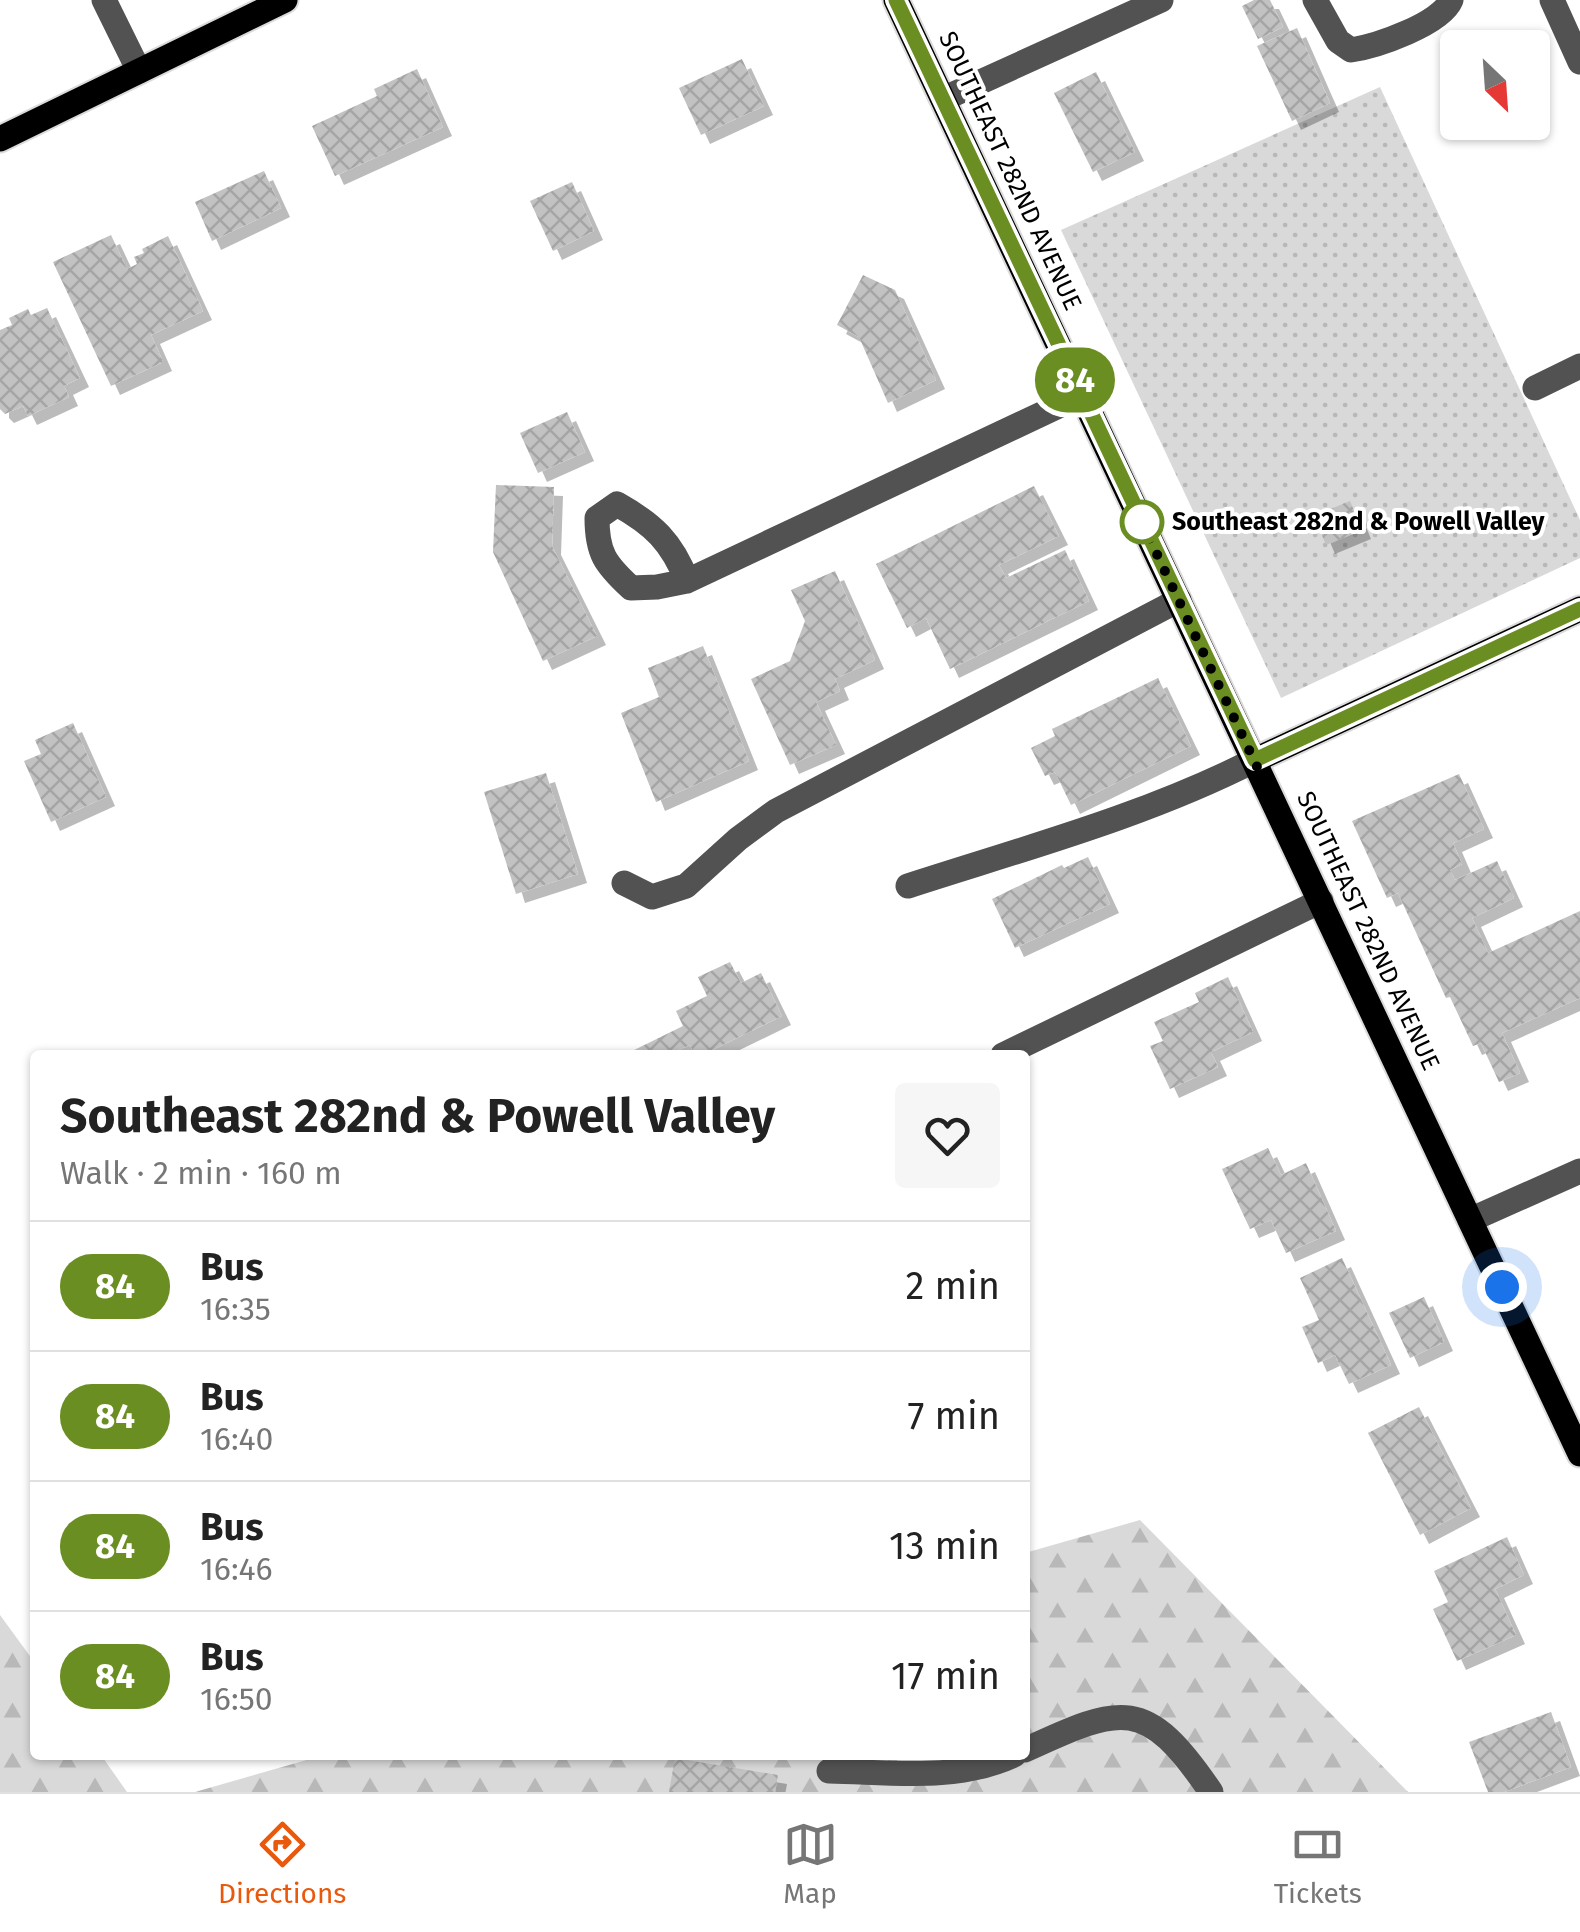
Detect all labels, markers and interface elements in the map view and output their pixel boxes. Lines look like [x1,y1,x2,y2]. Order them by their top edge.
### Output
street label: SOUTHEAST 282ND AVENUE [932,27,1088,315]
north arrow [1440,30,1550,140]
map controls [1440,30,1550,140]
line badge: 84 [1030,348,1120,412]
text: 84 [1055,359,1095,401]
marker: Southeast 282nd & Powell Valley [1121,501,1163,543]
place label: Southeast 282nd & Powell Valley [1172,507,1546,537]
street label: SOUTHEAST 282ND AVENUE [1290,787,1446,1075]
button: heart [895,1083,1000,1188]
text: Southeast 282nd & Powell Valley [60,1087,775,1145]
text: Walk · 2 min · 160 m [60,1154,342,1192]
text: Bus [200,1244,264,1290]
your location [1477,1262,1527,1312]
text: 2 min [906,1263,1000,1309]
text: 84 [95,1265,135,1307]
text: 16:35 [200,1290,271,1328]
text: Bus [200,1374,264,1420]
text: 7 min [908,1393,1000,1439]
text: 84 [95,1395,135,1437]
text: 16:40 [200,1420,273,1458]
text: Bus [200,1504,264,1550]
text: 13 min [889,1523,1000,1569]
text: 84 [95,1525,135,1567]
text: 16:46 [200,1550,273,1588]
text: Bus [200,1634,264,1680]
text: 17 min [891,1653,1000,1699]
text: 84 [95,1655,135,1697]
text: 16:50 [200,1680,273,1718]
tab: Directions [218,1817,346,1910]
tab: Map [783,1817,838,1910]
tab: Tickets [1274,1817,1362,1910]

